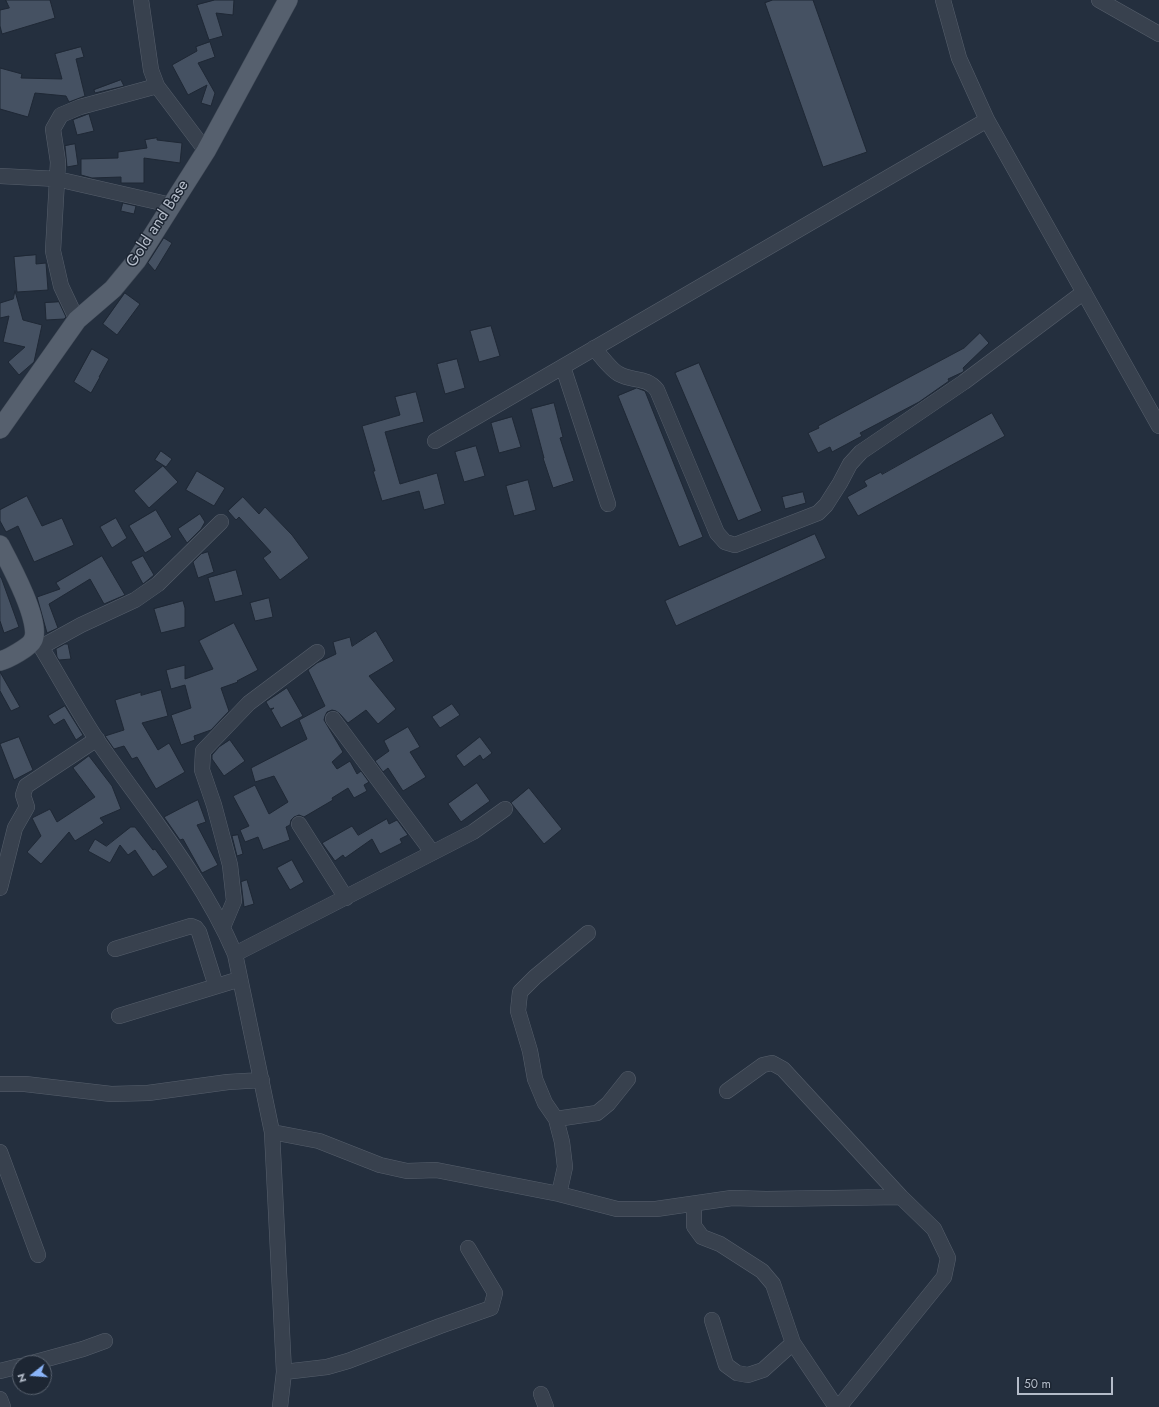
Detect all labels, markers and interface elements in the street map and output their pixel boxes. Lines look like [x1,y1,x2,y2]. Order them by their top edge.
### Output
street label: Gold and Base [123,177,193,271]
north arrow [12,1355,52,1395]
scale bar [1019,1369,1115,1395]
text: N [13,1372,30,1385]
text: 50 m [1024,1375,1051,1393]

